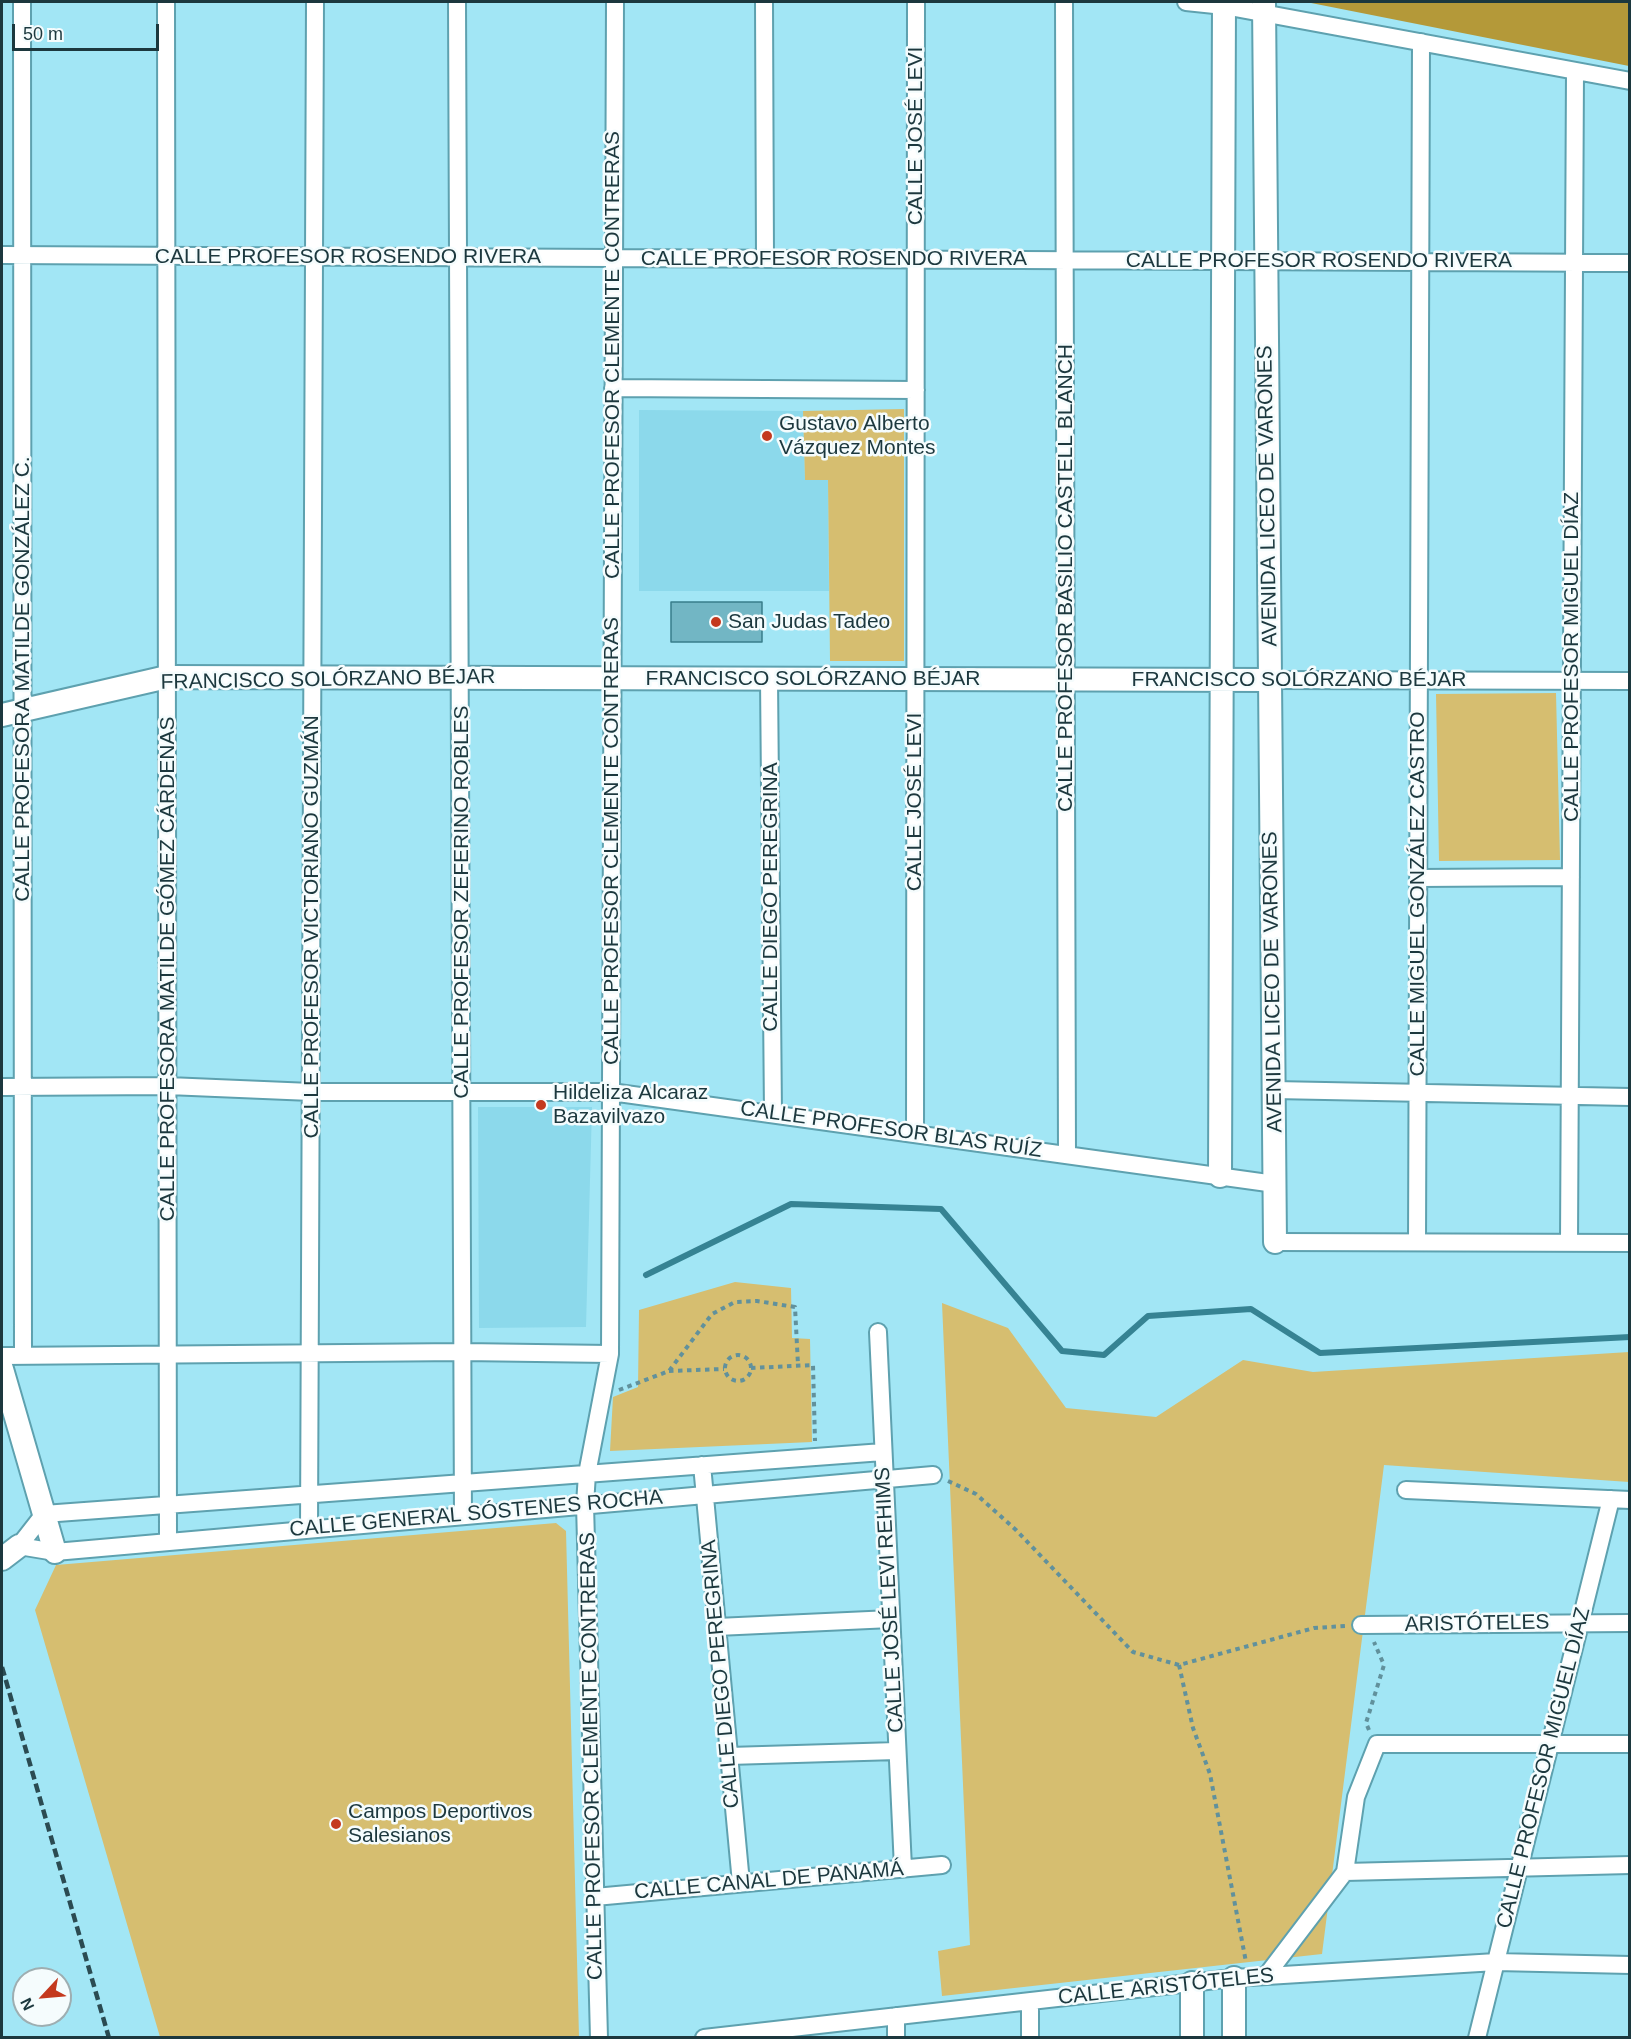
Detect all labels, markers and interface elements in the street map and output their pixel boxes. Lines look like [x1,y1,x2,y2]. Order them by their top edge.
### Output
scale bar [15,12,162,50]
text: 50 m [23,24,63,44]
street label: CALLE JOSÉ LEVI [903,47,929,225]
street label: CALLE PROFESOR CLEMENTE CONTRERAS [600,131,626,579]
street label: CALLE PROFESOR ROSENDO RIVERA [155,244,541,270]
street label: CALLE PROFESOR ROSENDO RIVERA [641,246,1027,272]
street label: CALLE PROFESOR ROSENDO RIVERA [1126,248,1512,274]
street label: CALLE PROFESOR BASILIO CASTELL BLANCH [1053,344,1079,812]
street label: AVENIDA LICEO DE VARONES [1253,345,1283,647]
place label: Gustavo Alberto Vázquez Montes [779,411,935,461]
marker: Gustavo Alberto Vázquez Montes [760,429,774,443]
street label: CALLE PROFESORA MATILDE GONZÁLEZ C. [10,456,36,902]
street label: CALLE PROFESOR MIGUEL DÍAZ [1559,492,1585,822]
place label: San Judas Tadeo [728,609,890,635]
marker: San Judas Tadeo [709,615,723,629]
street label: CALLE PROFESOR CLEMENTE CONTRERAS [599,617,625,1065]
street label: FRANCISCO SOLÓRZANO BÉJAR [160,664,496,696]
street label: FRANCISCO SOLÓRZANO BÉJAR [646,666,980,692]
street label: FRANCISCO SOLÓRZANO BÉJAR [1132,667,1466,693]
street label: CALLE PROFESOR ZEFERINO ROBLES [449,705,475,1099]
street label: CALLE MIGUEL GONZÁLEZ CASTRO [1405,711,1431,1077]
street label: CALLE JOSÉ LEVI [902,713,928,891]
street label: CALLE PROFESOR VICTORIANO GUZMÁN [299,715,325,1139]
street label: CALLE PROFESORA MATILDE GÓMEZ CÁRDENAS [155,717,181,1221]
street label: CALLE DIEGO PEREGRINA [758,762,784,1032]
street label: AVENIDA LICEO DE VARONES [1258,831,1288,1133]
place label: Hildeliza Alcaraz Bazavilvazo [553,1080,708,1130]
street label: CALLE PROFESOR BLAS RUÍZ [738,1096,1044,1164]
marker: Hildeliza Alcaraz Bazavilvazo [534,1098,548,1112]
street label: CALLE JOSÉ LEVI REHIMS [870,1466,910,1734]
street label: CALLE GENERAL SÓSTENES ROCHA [288,1485,664,1543]
street label: CALLE PROFESOR CLEMENTE CONTRERAS [575,1532,609,1980]
street label: CALLE DIEGO PEREGRINA [697,1539,745,1809]
street label: CALLE PROFESOR MIGUEL DÍAZ [1492,1605,1596,1931]
street label: ARISTÓTELES [1404,1610,1550,1638]
place label: Campos Deportivos Salesianos [348,1799,532,1849]
marker: Campos Deportivos Salesianos [329,1817,343,1831]
street label: CALLE CANAL DE PANAMÁ [633,1857,905,1905]
street label: CALLE ARISTÓTELES [1057,1963,1275,2011]
north arrow [12,1967,72,2027]
text: N [17,1995,37,2013]

